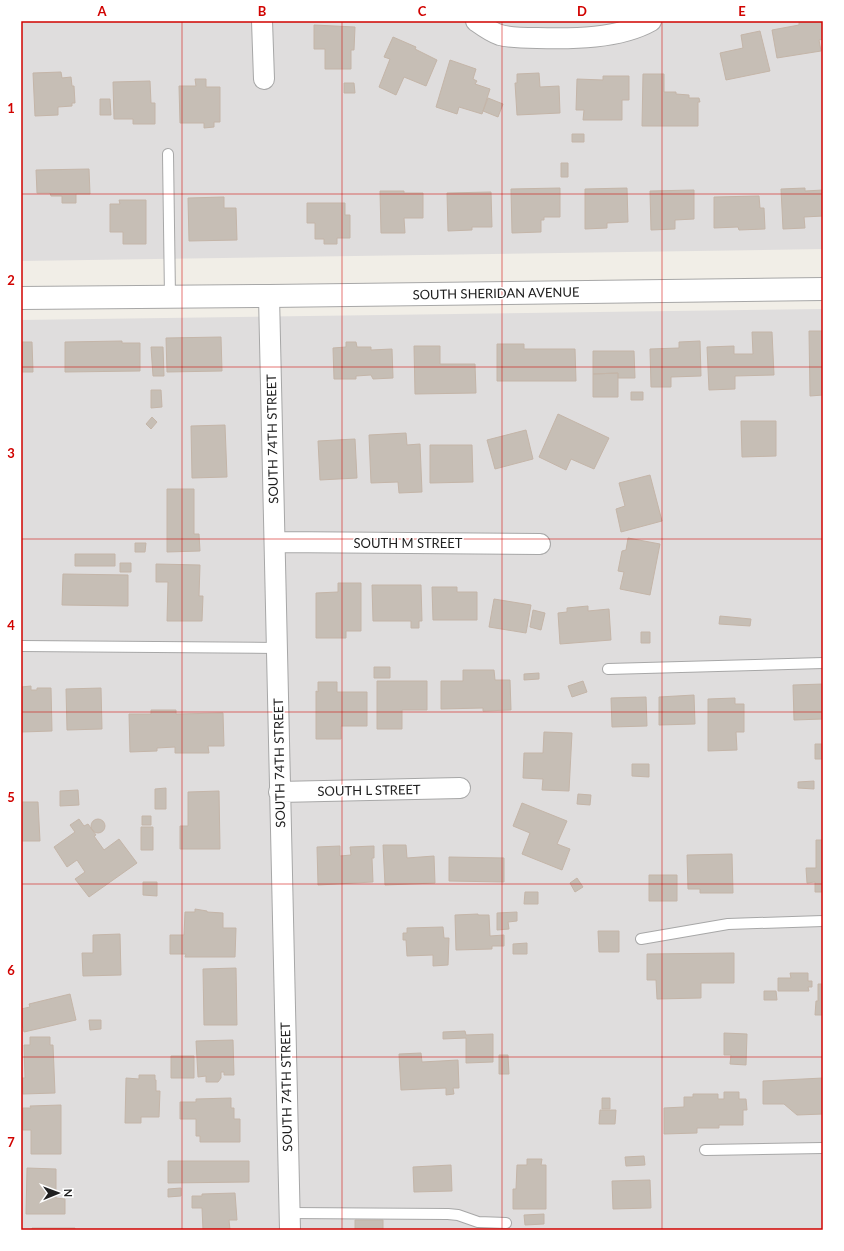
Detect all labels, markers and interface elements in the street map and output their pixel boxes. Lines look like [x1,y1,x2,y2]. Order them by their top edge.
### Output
text: A [96,3,107,19]
text: B [258,3,267,19]
text: C [418,3,427,19]
text: D [577,3,587,19]
text: E [738,3,746,19]
text: 1 [7,100,15,116]
text: 2 [7,272,15,288]
street label: SOUTH SHERIDAN AVENUE [412,284,580,302]
street label: SOUTH 74TH STREET [263,374,281,504]
text: 3 [7,445,15,461]
street label: SOUTH M STREET [354,535,463,551]
text: 4 [7,617,15,633]
street label: SOUTH 74TH STREET [270,698,288,828]
street label: SOUTH L STREET [317,781,421,799]
text: 5 [7,789,15,805]
text: 6 [7,962,15,978]
street label: SOUTH 74TH STREET [277,1022,295,1152]
text: 7 [7,1134,15,1150]
north arrow [38,1173,78,1213]
text: N [62,1188,75,1197]

